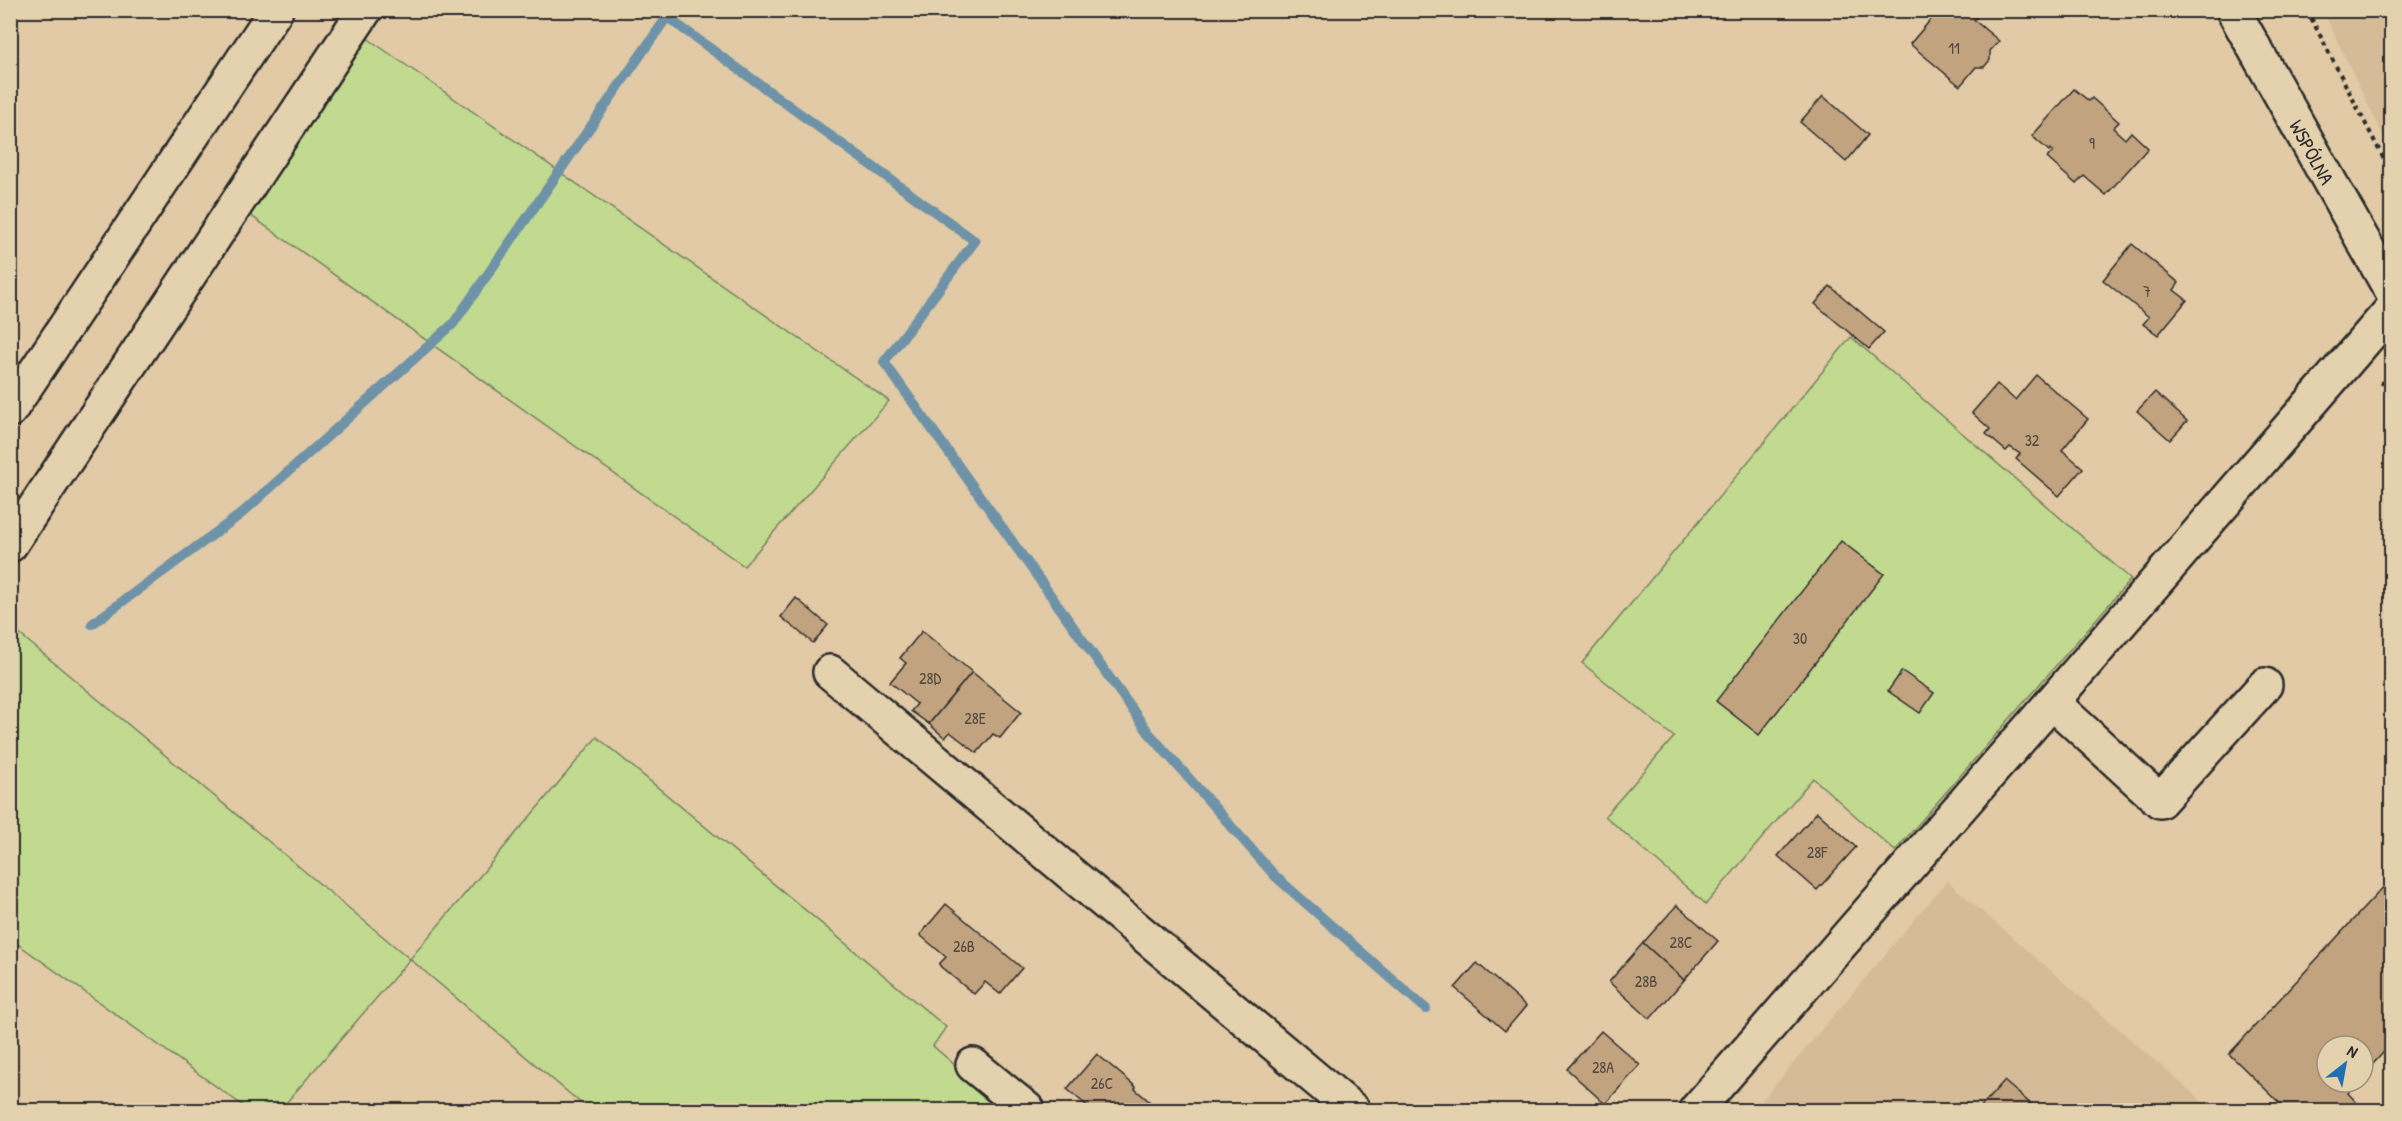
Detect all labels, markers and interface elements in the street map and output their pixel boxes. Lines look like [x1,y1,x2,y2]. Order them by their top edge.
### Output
house number: 11 [1948,37,1960,59]
street label: WSPÓLNA [2283,115,2341,189]
house number: 9 [2089,132,2095,154]
house number: 7 [2143,280,2151,302]
house number: 32 [2025,429,2040,451]
house number: 30 [1793,627,1807,649]
house number: 28D [919,667,941,689]
house number: 28E [964,707,986,729]
house number: 28F [1807,841,1828,863]
house number: 28C [1669,931,1693,953]
house number: 26B [953,935,975,957]
house number: 28B [1635,970,1657,992]
north arrow [2315,1034,2375,1094]
text: N [2343,1040,2362,1063]
house number: 28A [1592,1056,1614,1078]
house number: 26C [1091,1072,1114,1094]

